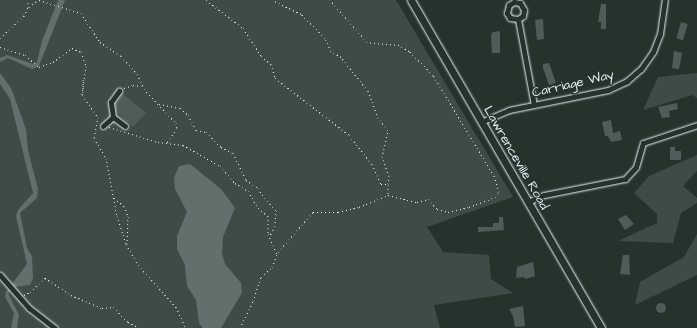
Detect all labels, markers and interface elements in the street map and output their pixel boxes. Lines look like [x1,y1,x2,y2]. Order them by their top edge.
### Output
street label: Carriage Way [530,67,616,101]
street label: Lawrenceville Road [480,103,552,213]

